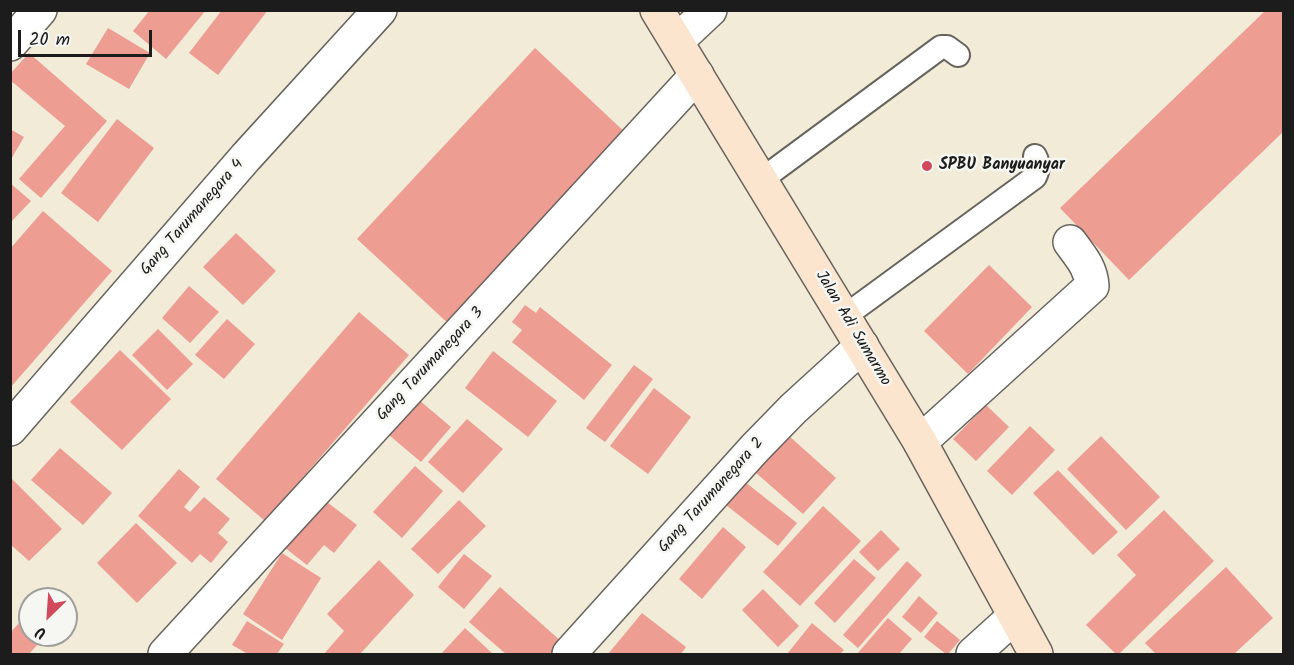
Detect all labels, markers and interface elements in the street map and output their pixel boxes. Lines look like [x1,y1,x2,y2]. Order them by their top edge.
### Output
scale bar [21,18,154,56]
text: 20 m [29,26,70,55]
street label: Gang Tarumanegara 4 [137,156,249,280]
place label: SPBU Banyuanyar [939,156,1065,176]
marker: SPBU Banyuanyar [920,159,934,173]
street label: Jalan Adi Sumarmo [810,268,894,390]
street label: Gang Tarumanegara 3 [373,304,489,426]
street label: Gang Tarumanegara 2 [655,434,769,558]
north arrow [18,587,78,647]
text: U [31,619,51,645]

